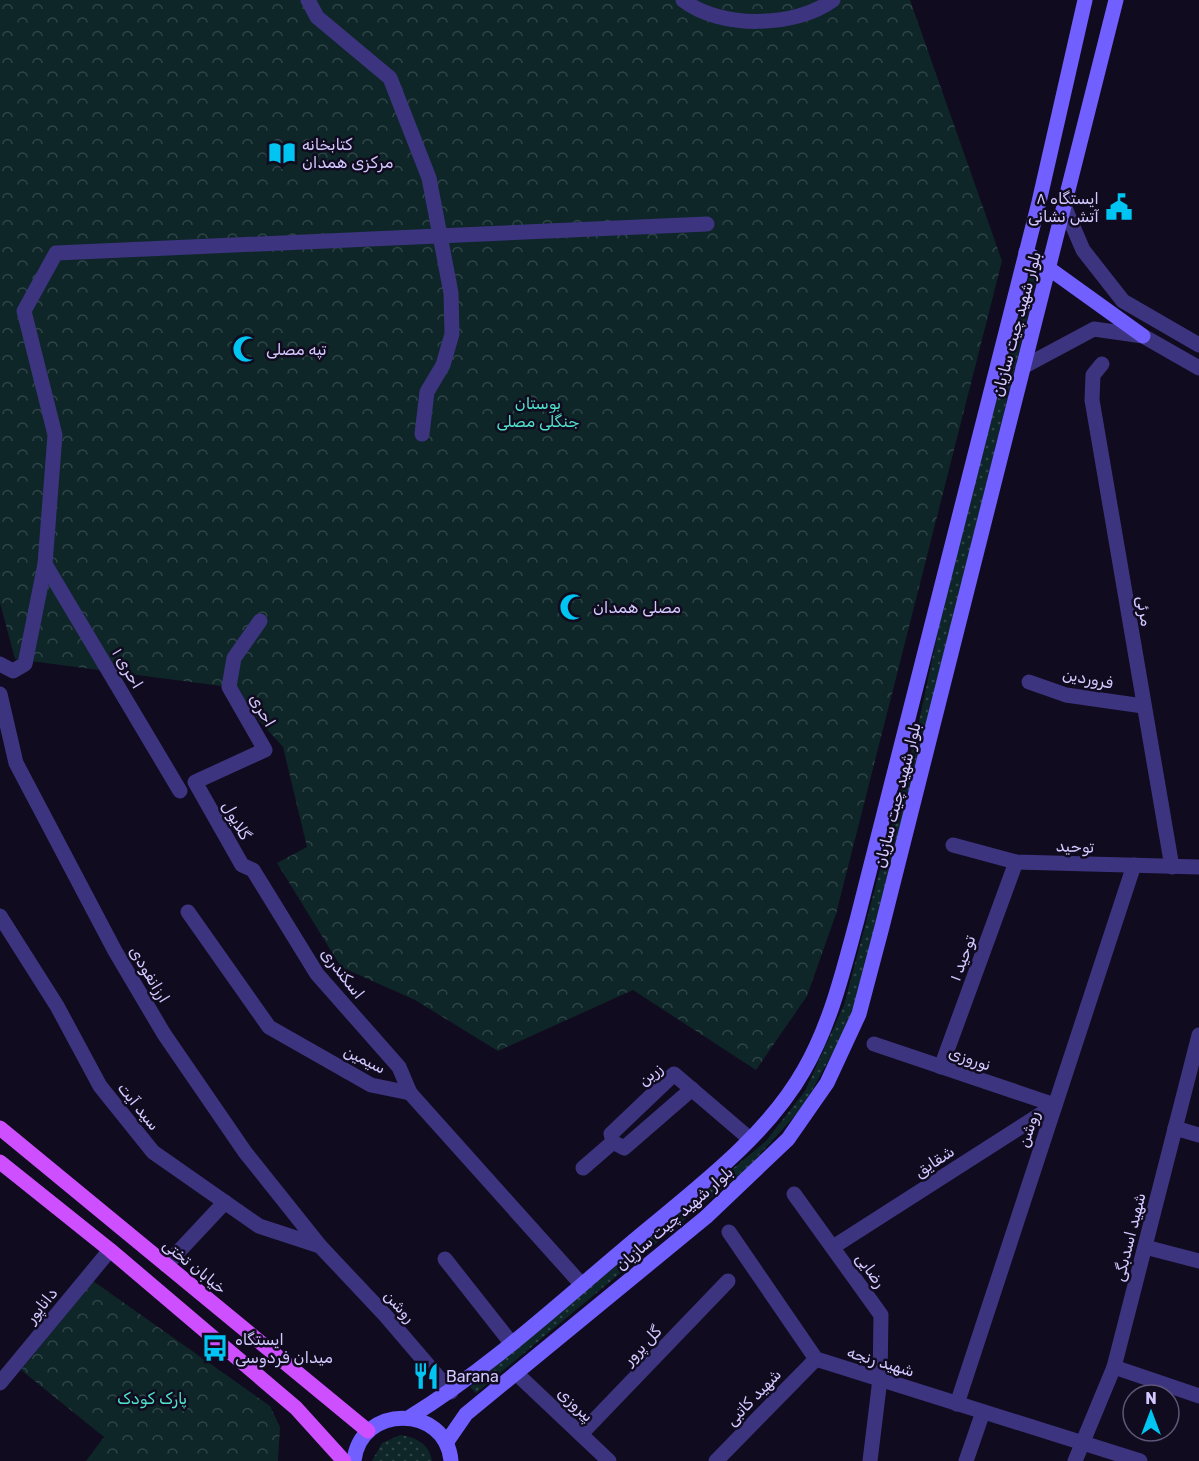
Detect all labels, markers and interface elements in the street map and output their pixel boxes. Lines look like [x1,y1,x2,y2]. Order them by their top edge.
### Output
place label: کتابخانه مرکزی همدان [302,135,393,173]
library icon: کتابخانه مرکزی همدان [267,138,297,168]
place label: ایستگاه ۸ آتش نشانی [1028,189,1099,226]
public building icon: ایستگاه ۸ آتش نشانی [1104,192,1134,222]
street label: بلوار شهید چیت سازیان [988,250,1046,399]
mosque icon: تپه مصلی [231,334,261,364]
place label: تپه مصلی [266,340,326,360]
park label: بوستان جنگلی مصلی [496,394,580,431]
mosque icon: مصلی همدان [558,592,588,622]
street label: مرئی [1132,594,1156,628]
place label: مصلی همدان [593,598,681,617]
street label: احری ۱ [107,644,147,693]
street label: فروردین [1061,664,1115,694]
street label: احری [245,690,280,731]
street label: بلوار شهید چیت سازیان [870,720,926,870]
street label: گلایول [217,798,255,844]
street label: توحید [1055,836,1095,858]
street label: توحید ۱ [945,933,980,984]
street label: ارزانفودی [124,943,174,1006]
street label: اسکندری [316,944,368,1003]
street label: سیمین [341,1041,389,1078]
street label: نوروزی [946,1042,994,1075]
street label: زرین [634,1059,667,1091]
street label: سید آیت [114,1078,164,1134]
street label: روشن [1014,1108,1044,1150]
street label: شقایق [911,1141,958,1182]
street label: بلوار شهید چیت سازیان [612,1162,738,1275]
street label: شهید اسدبگی [1109,1191,1151,1284]
street label: خیابان تختی [159,1235,230,1298]
street label: رضایی [851,1249,890,1292]
street label: داناپور [21,1284,62,1328]
street label: روشن [379,1286,419,1327]
street label: گل پرور [619,1321,667,1370]
place label: ایستگاه میدان فردوسی [235,1330,333,1368]
bus stop icon: ایستگاه میدان فردوسی [200,1333,230,1363]
street label: شهید رنجه [845,1342,917,1382]
restaurant icon: Barana [411,1361,441,1391]
street label: شهید کاتبی [722,1365,786,1430]
place label: Barana [446,1367,499,1386]
street label: پیروزی [553,1383,597,1426]
north arrow [1121,1383,1181,1443]
park label: پارک کودک [117,1389,187,1409]
text: N [1145,1389,1157,1408]

